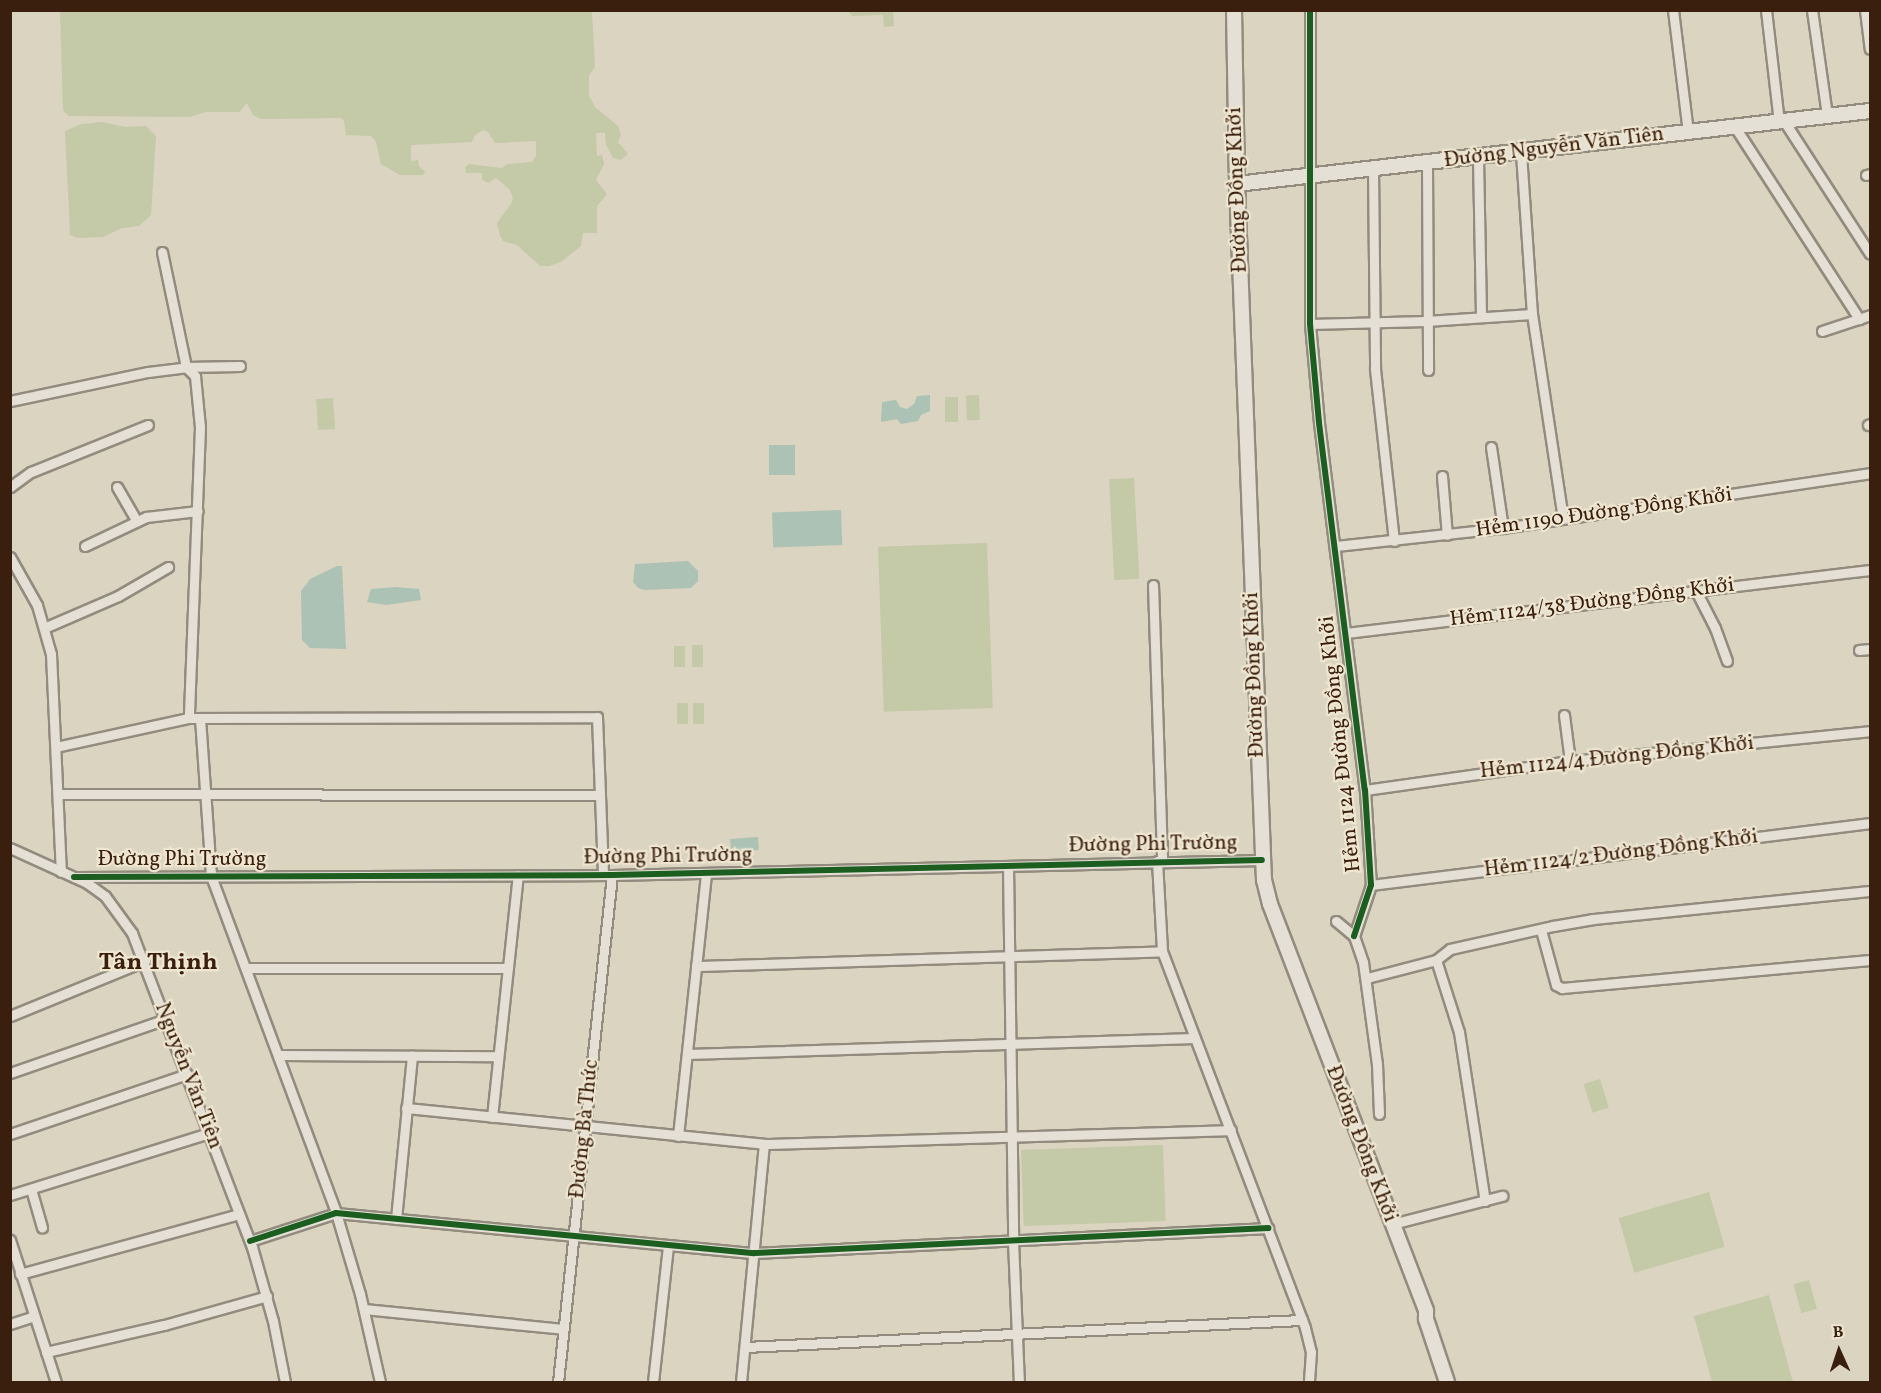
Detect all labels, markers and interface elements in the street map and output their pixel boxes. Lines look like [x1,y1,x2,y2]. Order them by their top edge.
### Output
street label: Đường Đồng Khởi [1223,107,1253,273]
street label: Đường Nguyễn Văn Tiên [1442,122,1666,174]
street label: Hẻm 1190 Đường Đồng Khởi [1474,483,1734,543]
street label: Hẻm 1124/38 Đường Đồng Khởi [1448,573,1736,633]
street label: Đường Đồng Khởi [1240,592,1270,758]
street label: Hẻm 1124 Đường Đồng Khởi [1315,614,1367,874]
street label: Hẻm 1124/4 Đường Đồng Khởi [1479,731,1755,785]
street label: Hẻm 1124/2 Đường Đồng Khởi [1483,825,1759,883]
street label: Đường Phi Trường [1068,831,1238,859]
street label: Đường Phi Trường [583,843,753,871]
street label: Đường Phi Trường [97,847,267,873]
district label: Tân Thịnh [98,950,218,978]
street label: Nguyễn Văn Tiên [148,999,228,1153]
street label: Đường Bà Thức [565,1058,605,1200]
street label: Đường Đồng Khởi [1320,1062,1402,1226]
north arrow [1809,1321,1869,1381]
text: B [1832,1322,1844,1344]

